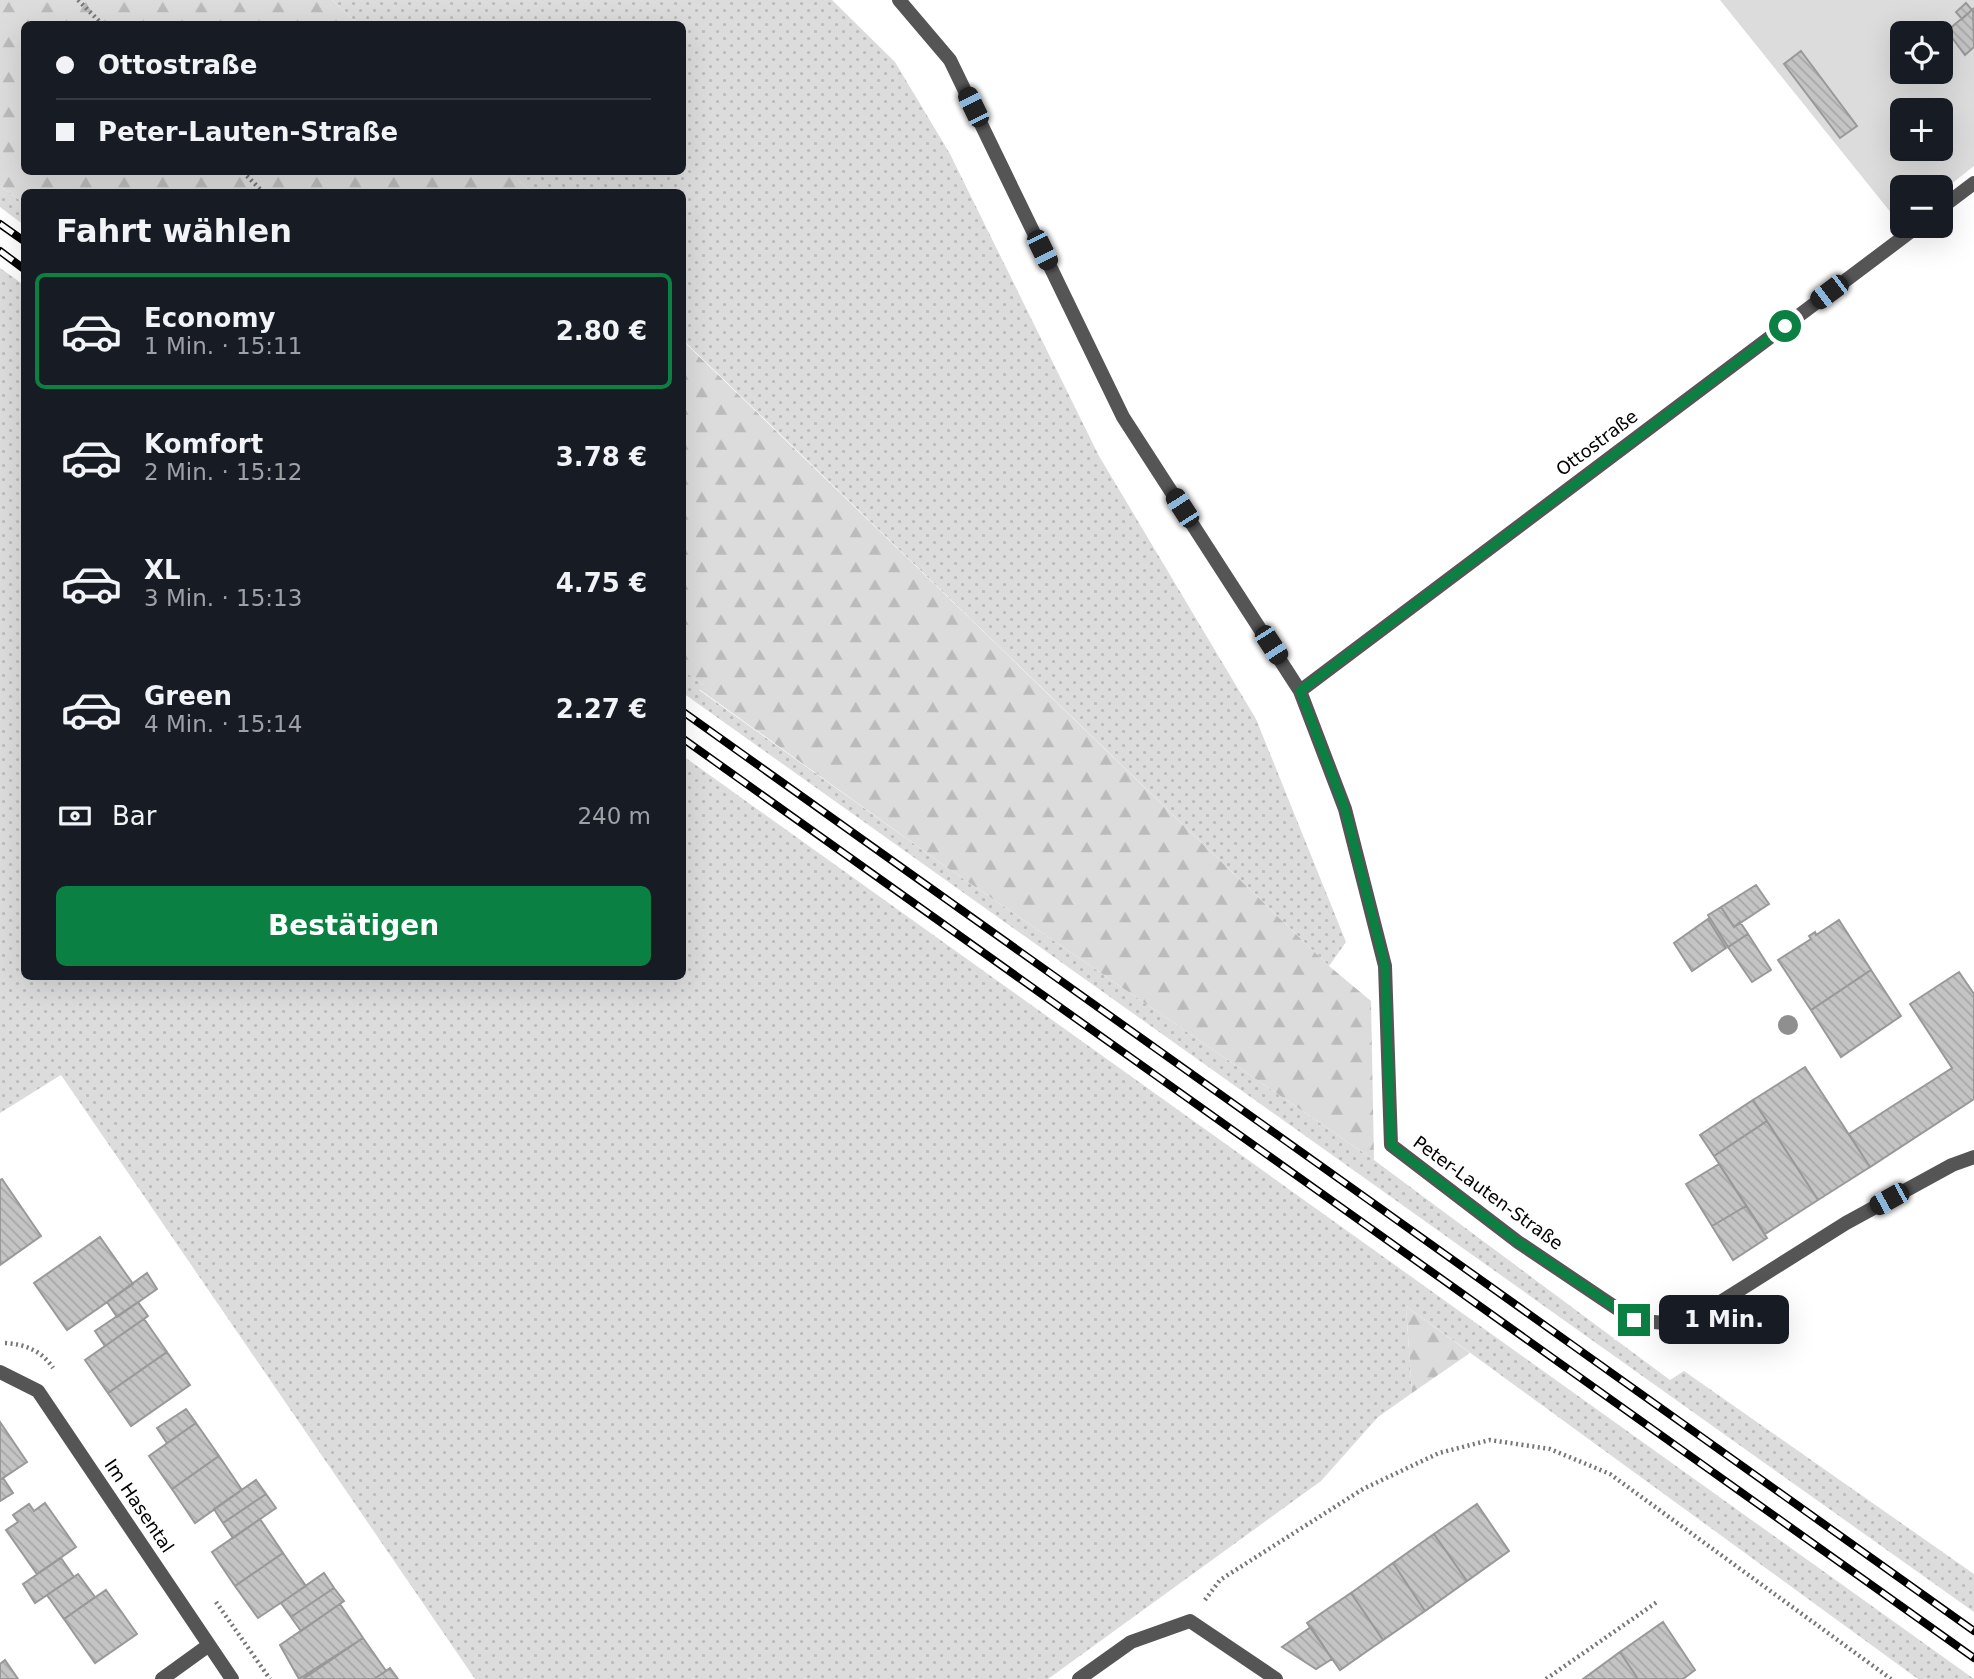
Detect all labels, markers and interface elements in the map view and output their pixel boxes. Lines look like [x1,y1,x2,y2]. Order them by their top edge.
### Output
map controls [1890,21,1953,238]
button: locate [1890,21,1953,84]
text: Ottostraße [98,50,257,80]
car [955,84,992,130]
button: + [1890,98,1953,161]
text: Peter-Lauten-Straße [98,117,398,147]
button: − [1890,175,1953,238]
text: Fahrt wählen [56,212,292,250]
car [1024,227,1061,273]
car [1806,271,1853,313]
icon: car [60,300,123,363]
text: Economy [144,303,275,333]
route start [1769,310,1801,342]
text: 2.80 € [556,316,647,346]
text: 1 Min. · 15:11 [144,333,302,359]
street label: Ottostraße [1552,405,1642,480]
icon: car [60,426,123,489]
text: Komfort [144,429,263,459]
text: 3.78 € [556,442,647,472]
text: 2 Min. · 15:12 [144,459,302,485]
car [1162,485,1203,531]
icon: car [60,552,123,615]
text: XL [144,555,181,585]
text: 4.75 € [556,568,647,598]
text: 3 Min. · 15:13 [144,585,302,611]
car [1251,622,1292,668]
icon: car [60,678,123,741]
text: Green [144,681,232,711]
text: 2.27 € [556,694,647,724]
text: 4 Min. · 15:14 [144,711,302,737]
icon: cash [56,797,94,835]
text: Bar [112,801,156,831]
text: 240 m [577,803,651,829]
button: Bestätigen [56,886,651,966]
street label: Peter-Lauten-Straße [1409,1131,1567,1254]
car [1866,1180,1913,1218]
callout: 1 Min. [1658,1296,1788,1344]
route end [1618,1304,1650,1336]
text: 1 Min. [1684,1306,1764,1332]
street label: Im Hasental [100,1455,178,1556]

